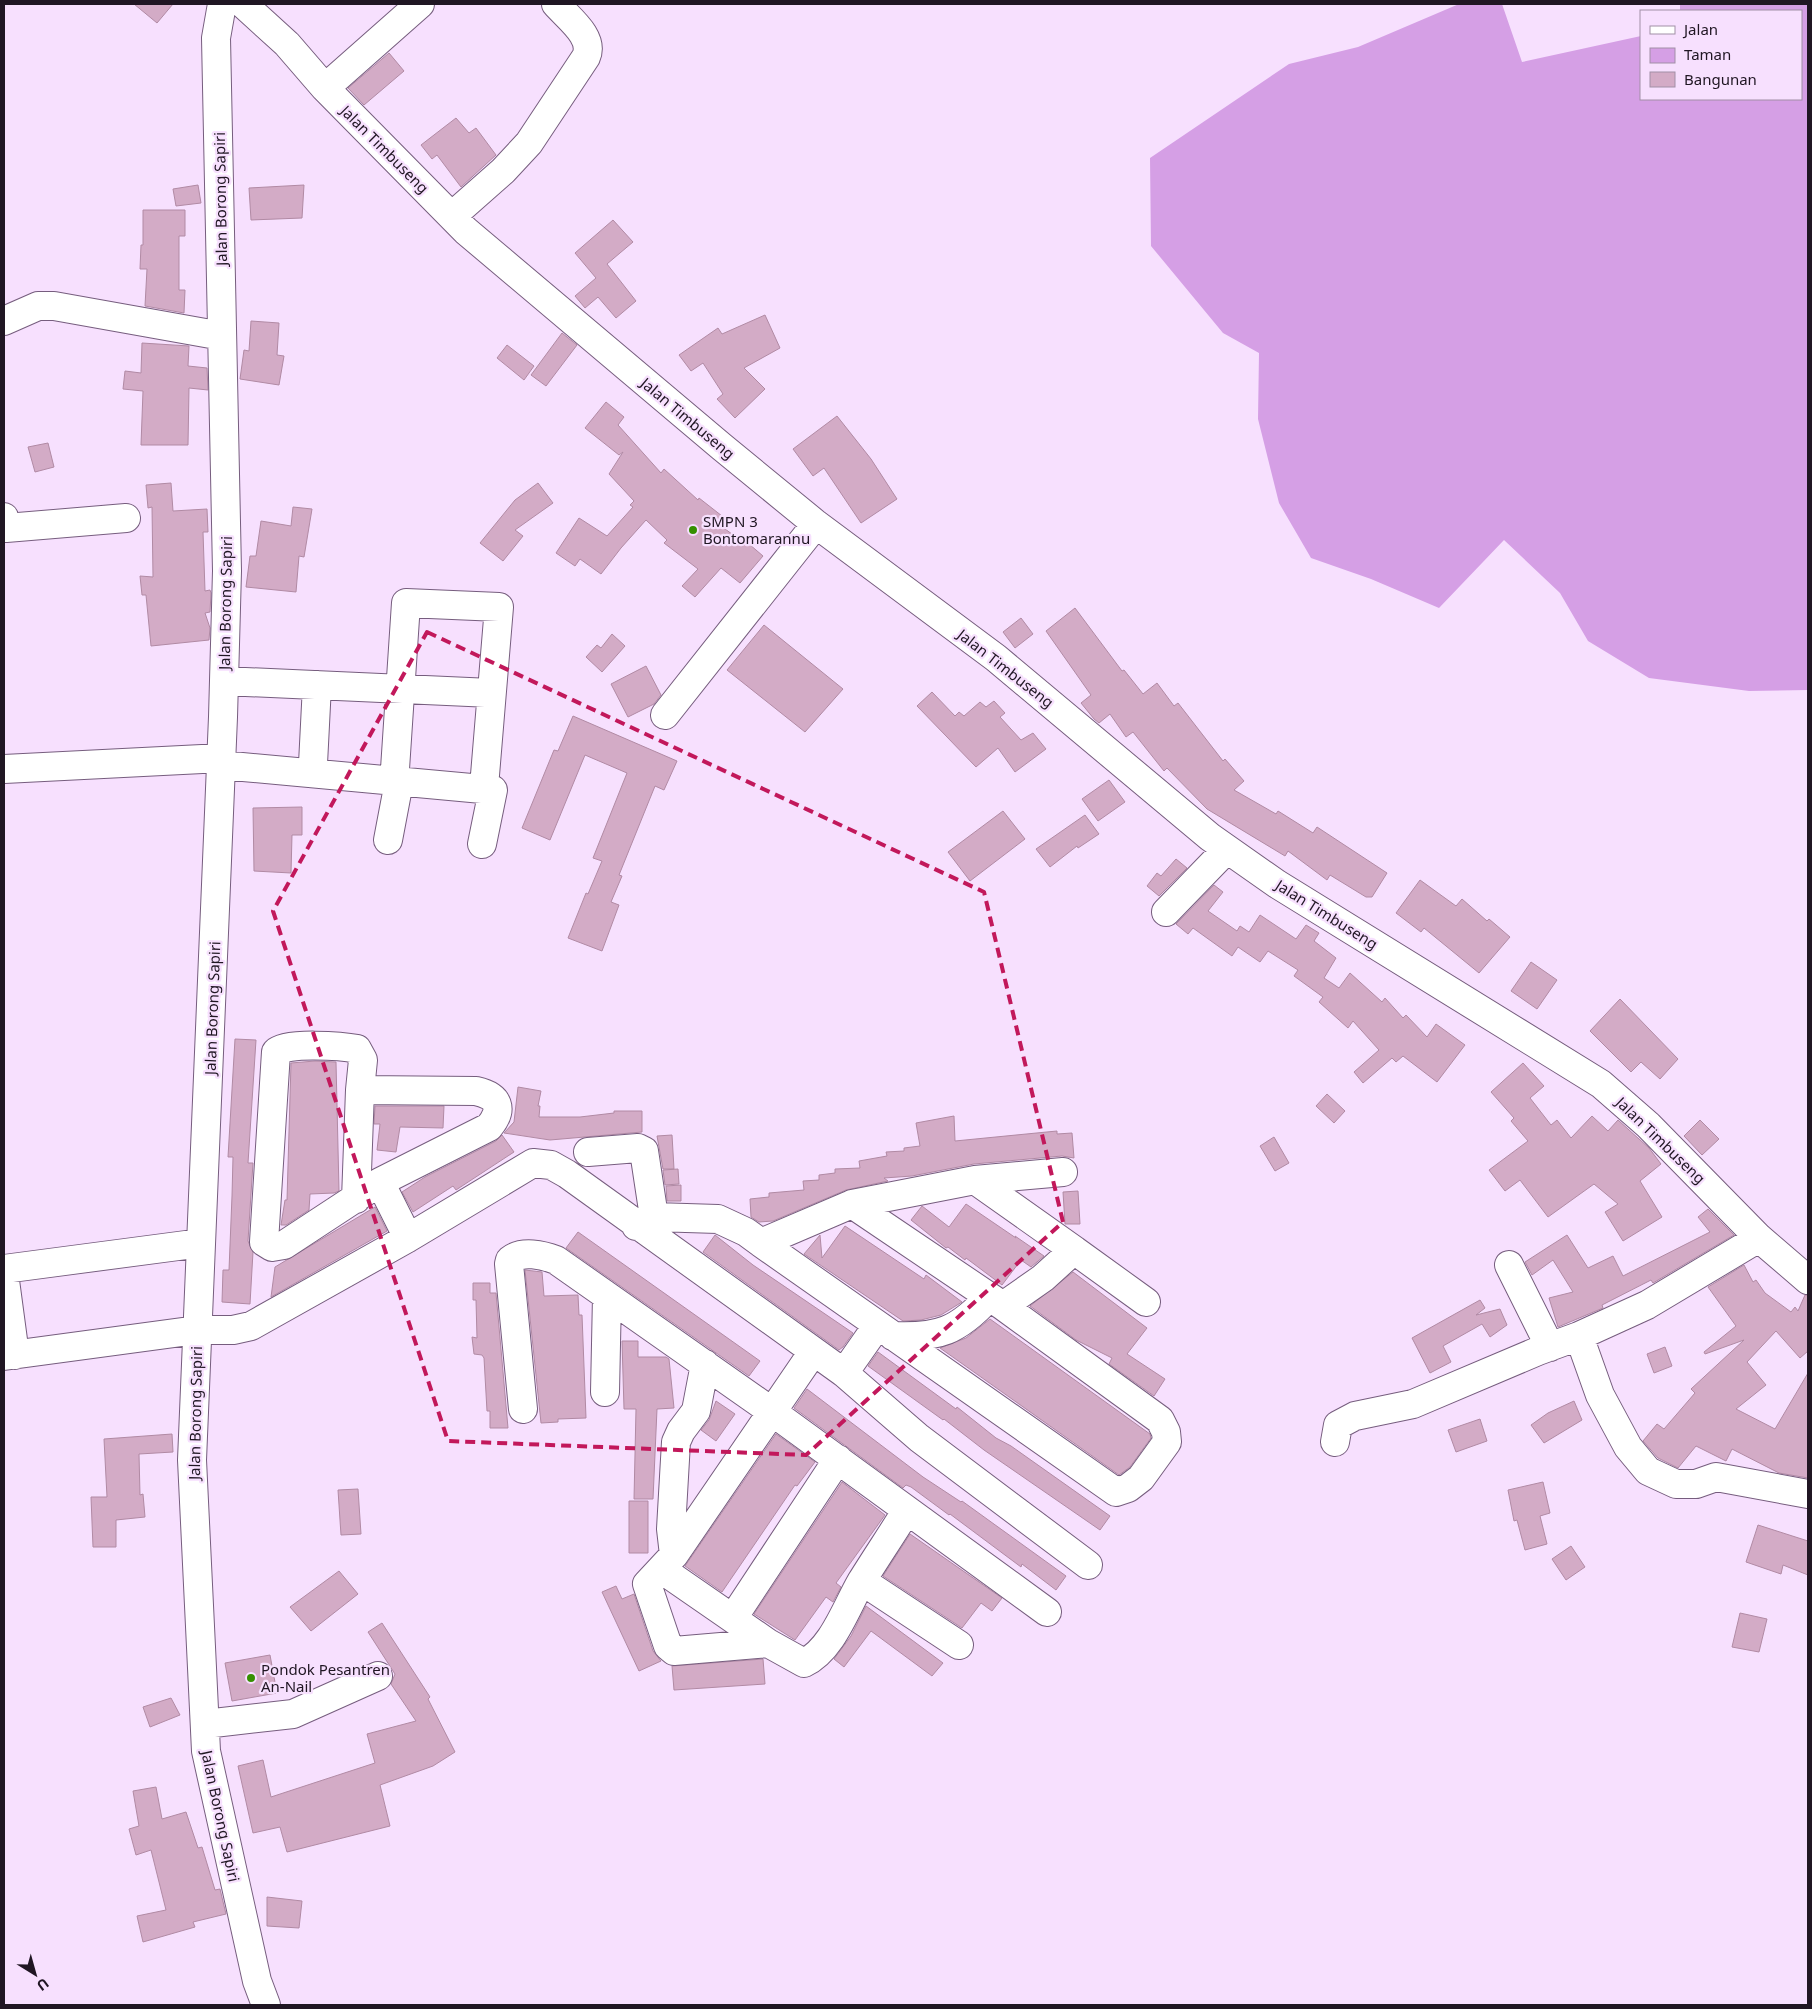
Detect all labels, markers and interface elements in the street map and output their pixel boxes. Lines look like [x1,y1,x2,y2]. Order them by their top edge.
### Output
legend [1640,10,1802,100]
text: Jalan [1682,19,1718,39]
text: Taman [1684,44,1731,64]
text: Bangunan [1684,69,1757,89]
street label: Jalan Timbuseng [335,99,433,197]
street label: Jalan Borong Sapiri [209,132,231,268]
street label: Jalan Timbuseng [635,372,739,463]
place label: SMPN 3 Bontomarannu [703,511,810,548]
marker: SMPN 3 Bontomarannu [687,524,699,536]
street label: Jalan Borong Sapiri [214,536,236,672]
street label: Jalan Timbuseng [952,623,1058,712]
street label: Jalan Timbuseng [1270,874,1382,953]
street label: Jalan Borong Sapiri [200,941,224,1077]
street label: Jalan Timbuseng [1611,1091,1710,1188]
street label: Jalan Borong Sapiri [184,1346,206,1482]
place label: Pondok Pesantren An-Nail [261,1659,390,1696]
marker: Pondok Pesantren An-Nail [245,1672,257,1684]
street label: Jalan Borong Sapiri [197,1746,245,1884]
north arrow [10,1949,60,1999]
text: U [33,1974,53,1996]

